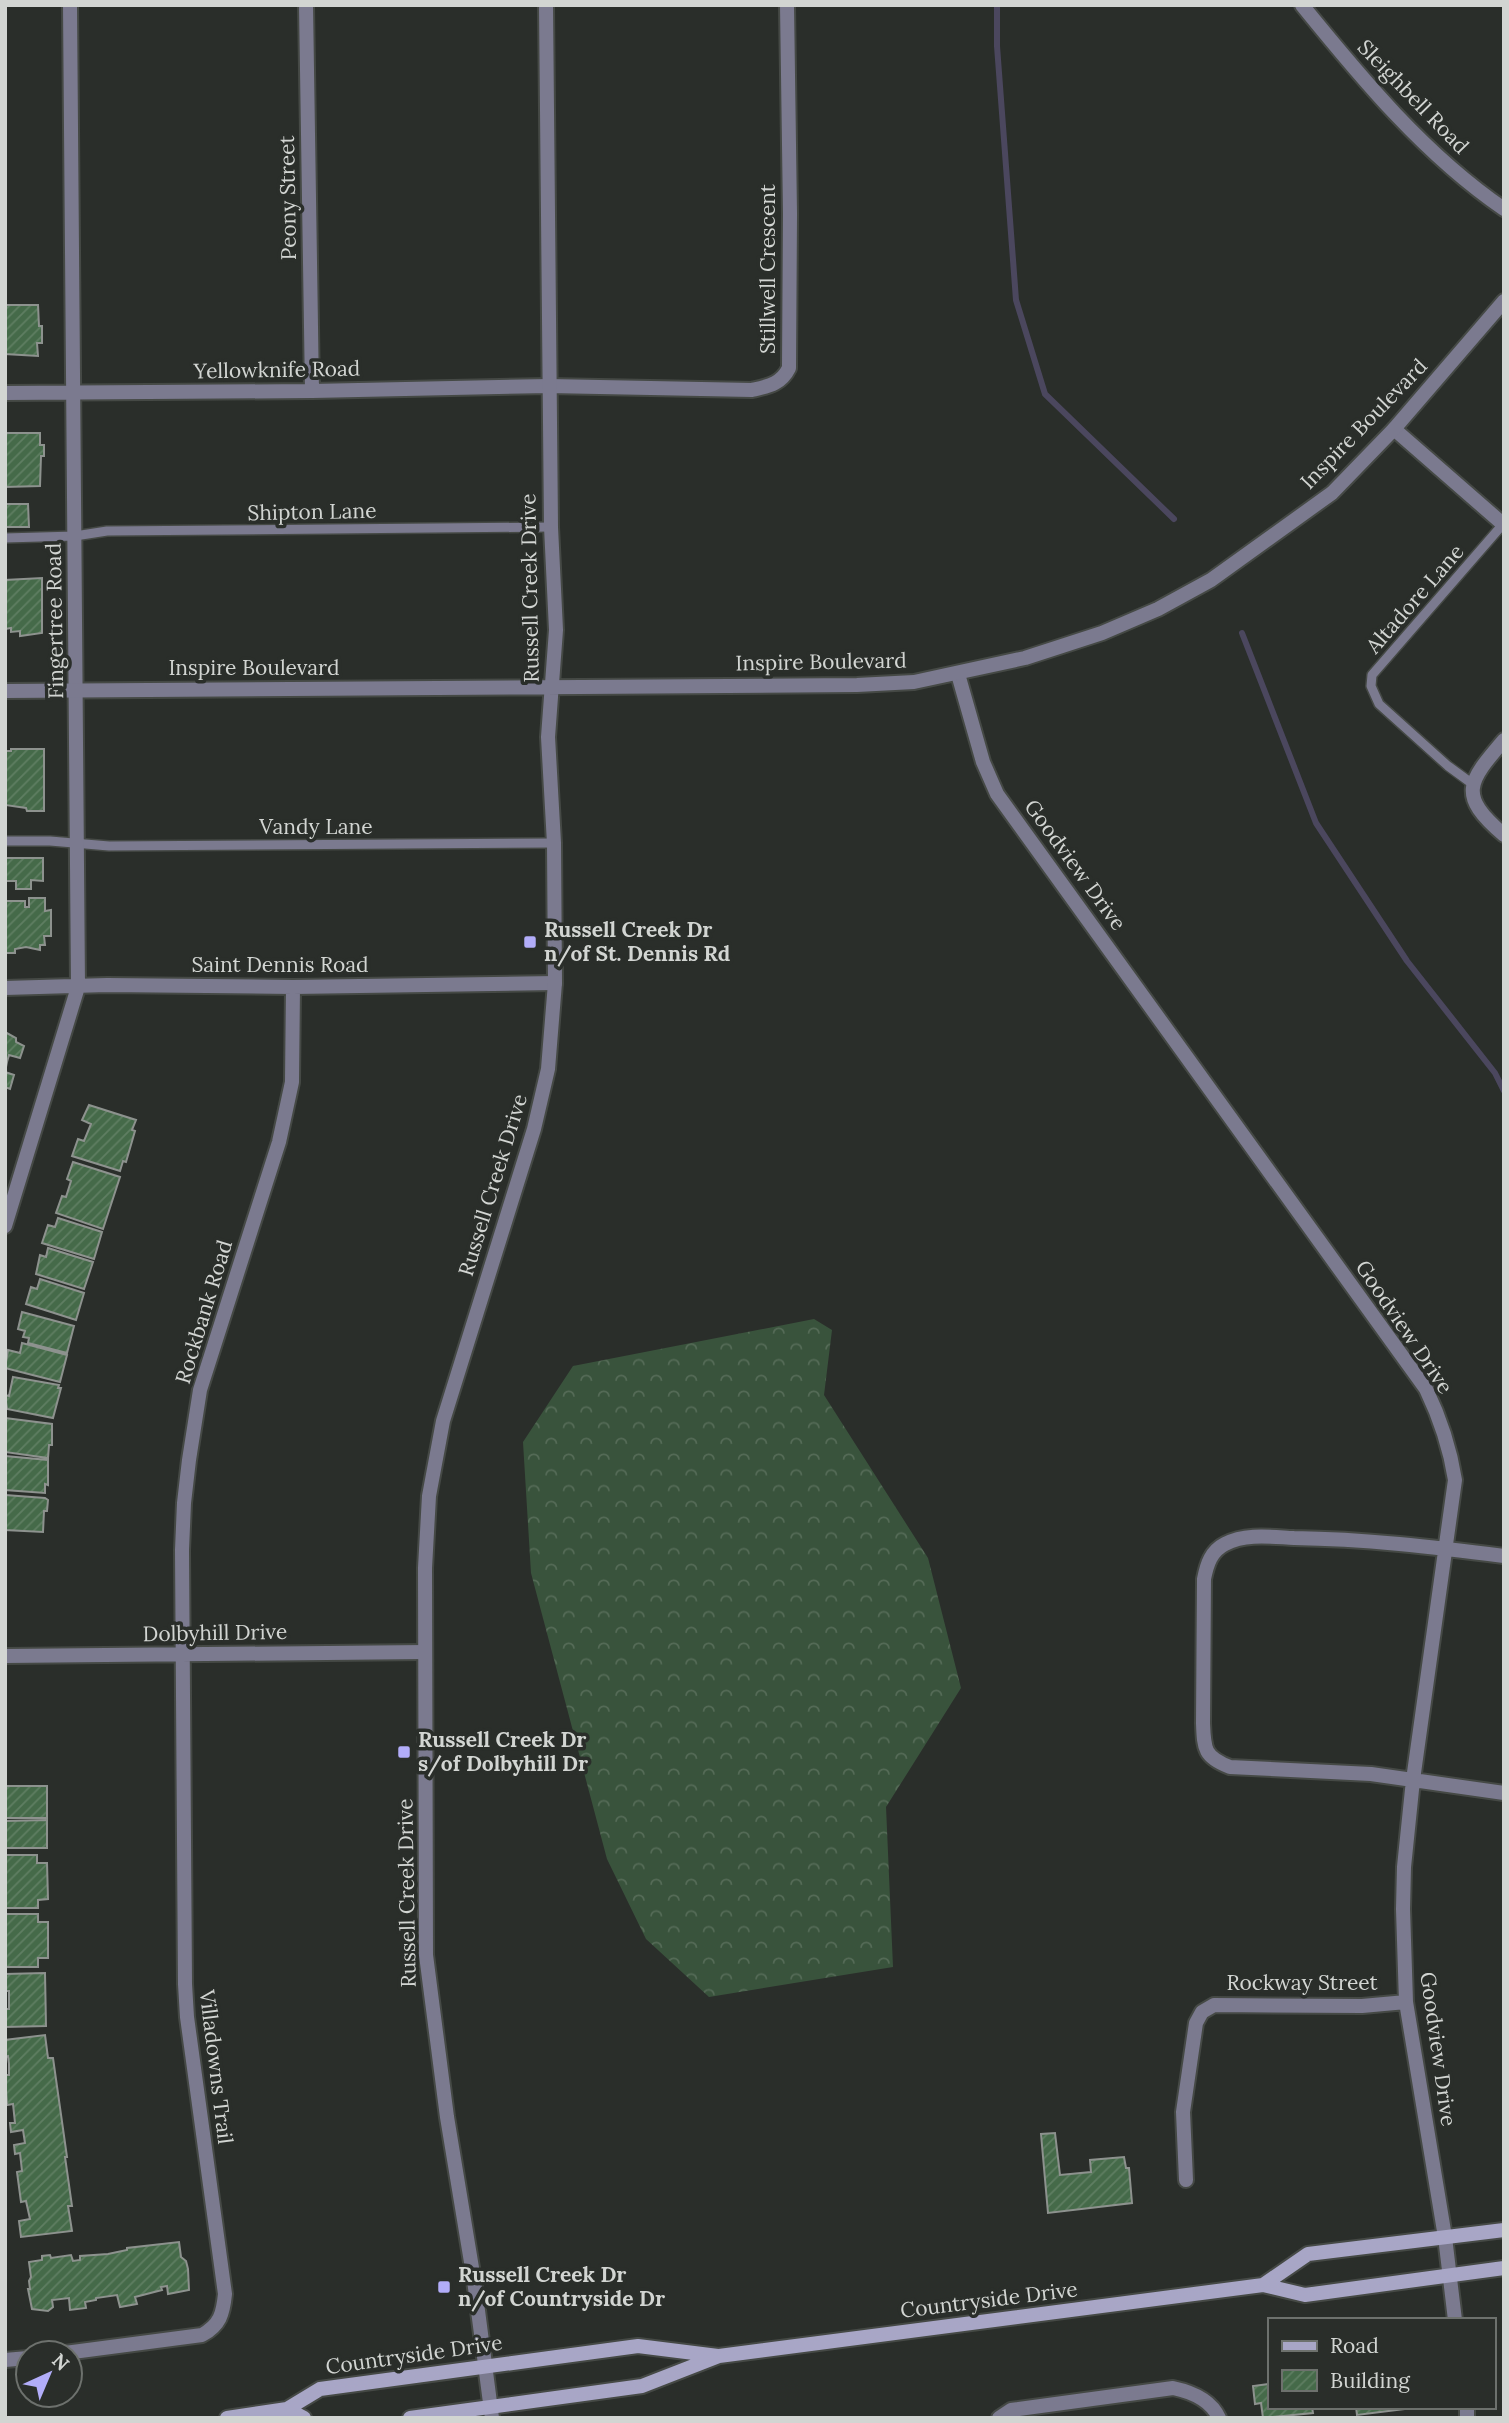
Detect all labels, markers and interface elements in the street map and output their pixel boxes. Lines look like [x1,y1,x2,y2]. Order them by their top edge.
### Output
street label: Sleighbell Road [1352,34,1475,160]
street label: Peony Street [273,135,302,261]
street label: Stillwell Crescent [754,183,781,354]
street label: Inspire Boulevard [1294,353,1433,495]
street label: Yellowknife Road [193,355,360,384]
street label: Russell Creek Drive [514,493,545,683]
street label: Shipton Lane [247,497,377,526]
street label: Altadore Lane [1359,538,1469,660]
street label: Fingertree Road [40,543,69,699]
street label: Inspire Boulevard [735,647,907,676]
street label: Inspire Boulevard [168,654,340,681]
street label: Goodview Drive [1019,794,1132,936]
street label: Vandy Lane [258,813,373,840]
place label: Russell Creek Dr n/of St. Dennis Rd [544,916,730,967]
marker: Russell Creek Dr n/of St. Dennis Rd [522,934,538,950]
street label: Saint Dennis Road [191,951,369,978]
street label: Russell Creek Drive [452,1090,533,1279]
street label: Rockbank Road [169,1237,238,1387]
street label: Goodview Drive [1350,1255,1459,1399]
street label: Dolbyhill Drive [142,1618,288,1647]
place label: Russell Creek Dr s/of Dolbyhill Dr [418,1726,588,1777]
marker: Russell Creek Dr s/of Dolbyhill Dr [396,1744,412,1760]
street label: Russell Creek Drive [391,1798,422,1988]
street label: Rockway Street [1226,1969,1378,1996]
street label: Goodview Drive [1414,1970,1463,2128]
street label: Villadowns Trail [193,1987,239,2146]
place label: Russell Creek Dr n/of Countryside Dr [458,2261,665,2312]
street label: Countryside Drive [899,2275,1079,2324]
marker: Russell Creek Dr n/of Countryside Dr [436,2279,452,2295]
legend [1268,2318,1495,2409]
street label: Countryside Drive [324,2329,504,2380]
text: Road [1330,2332,1379,2359]
north arrow [14,2339,84,2409]
text: N [47,2348,75,2376]
text: Building [1330,2367,1410,2394]

